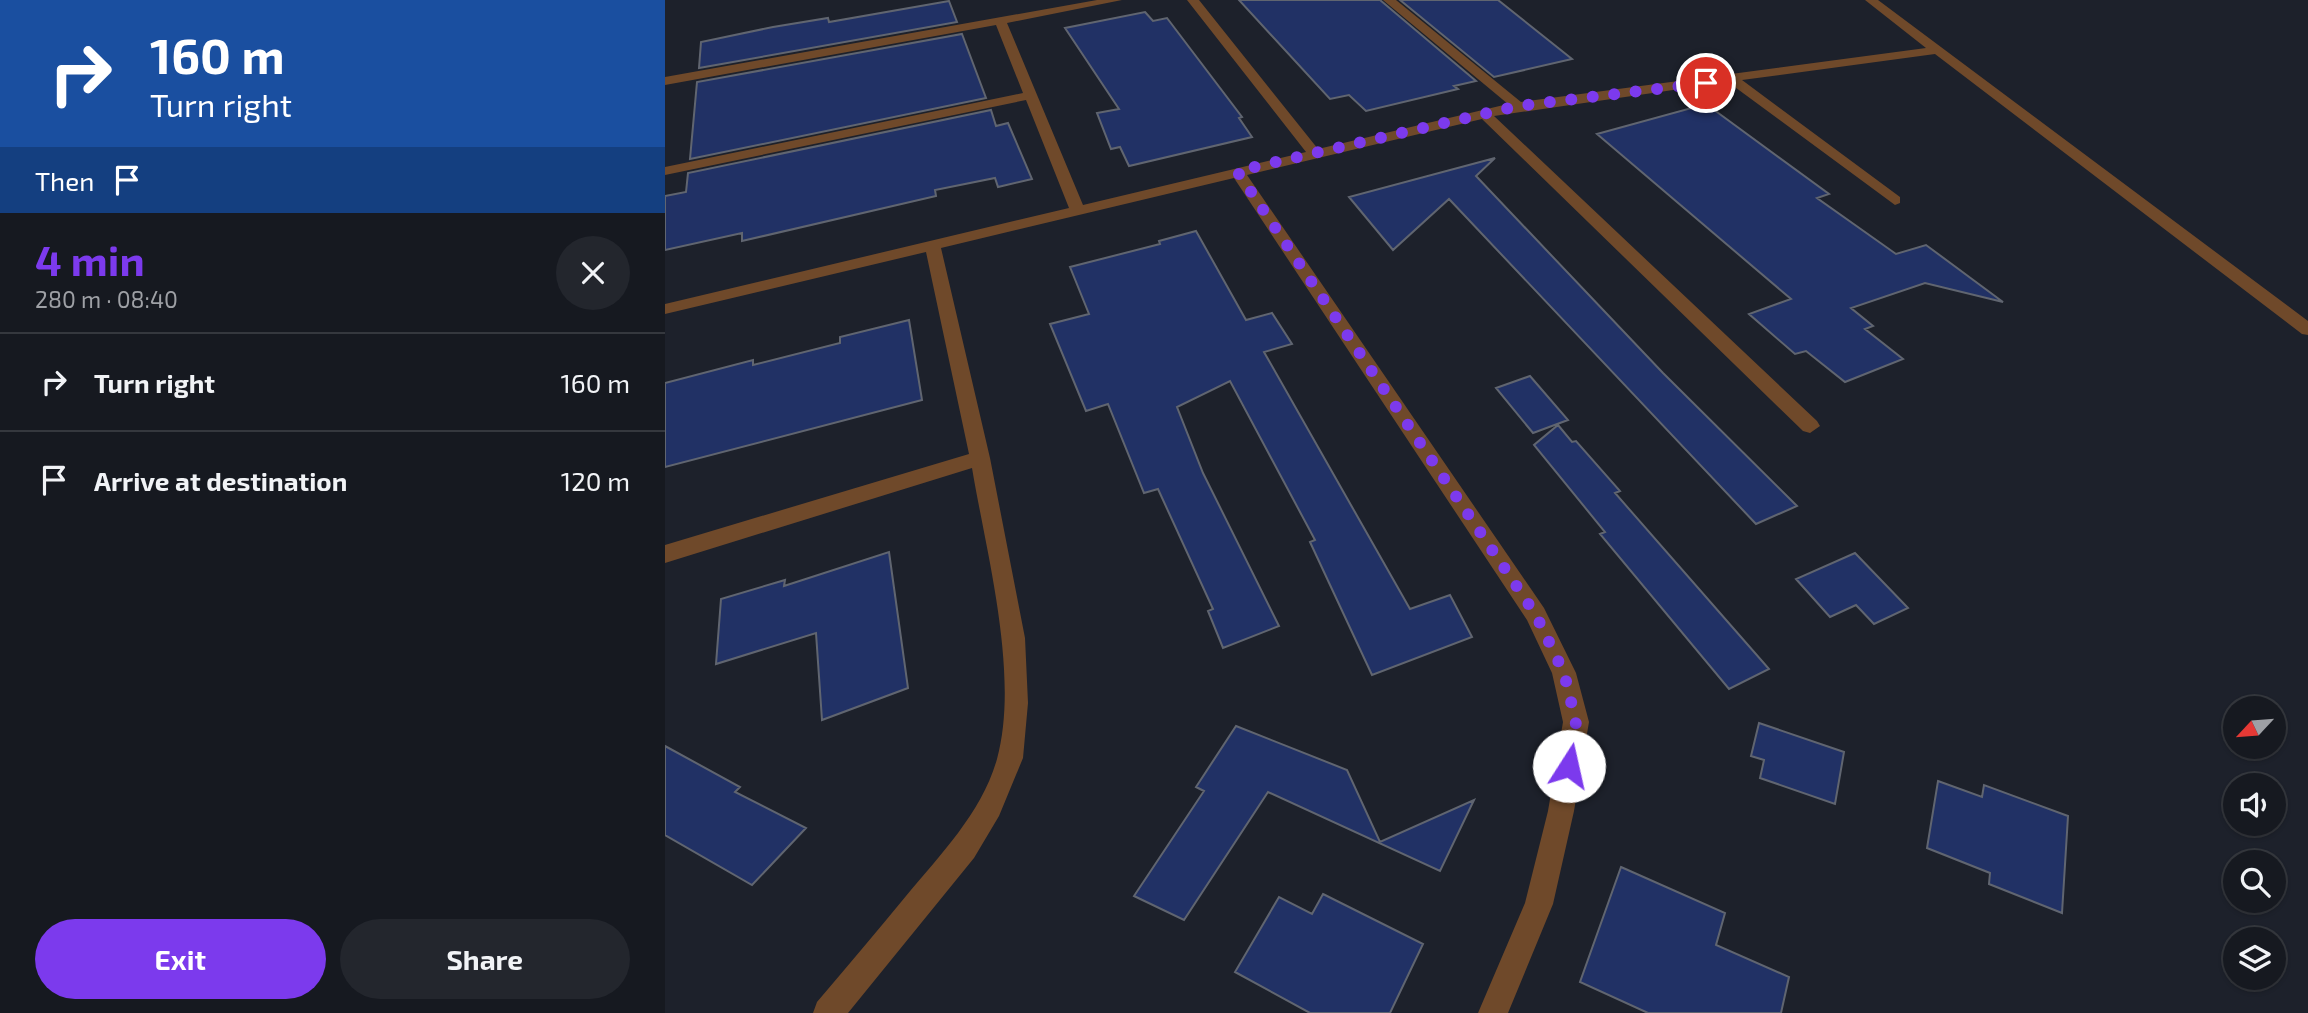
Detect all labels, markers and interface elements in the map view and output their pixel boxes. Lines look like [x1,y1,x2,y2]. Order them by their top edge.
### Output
text: 160 m [150,25,285,84]
icon: right [35,28,126,119]
pin [1676,53,1736,113]
icon: arrive [1687,64,1725,102]
text: Turn right [150,85,292,123]
icon: arrive [108,161,146,199]
text: Then [35,165,94,196]
text: 4 min [35,234,145,284]
button: close [556,236,630,310]
text: 280 m · 08:40 [35,285,178,313]
icon: right [35,363,73,401]
text: Turn right [94,367,215,398]
text: 160 m [561,367,630,398]
icon: arrive [35,461,73,499]
text: Arrive at destination [94,465,347,496]
text: 120 m [561,465,630,496]
north arrow [2223,696,2285,760]
map controls [2223,696,2286,990]
position arrow [1532,729,1606,803]
button: sound [2223,773,2286,836]
button: search [2223,850,2286,913]
button: Exit [35,919,326,999]
button: Share [340,919,630,999]
button: layers [2223,927,2286,990]

